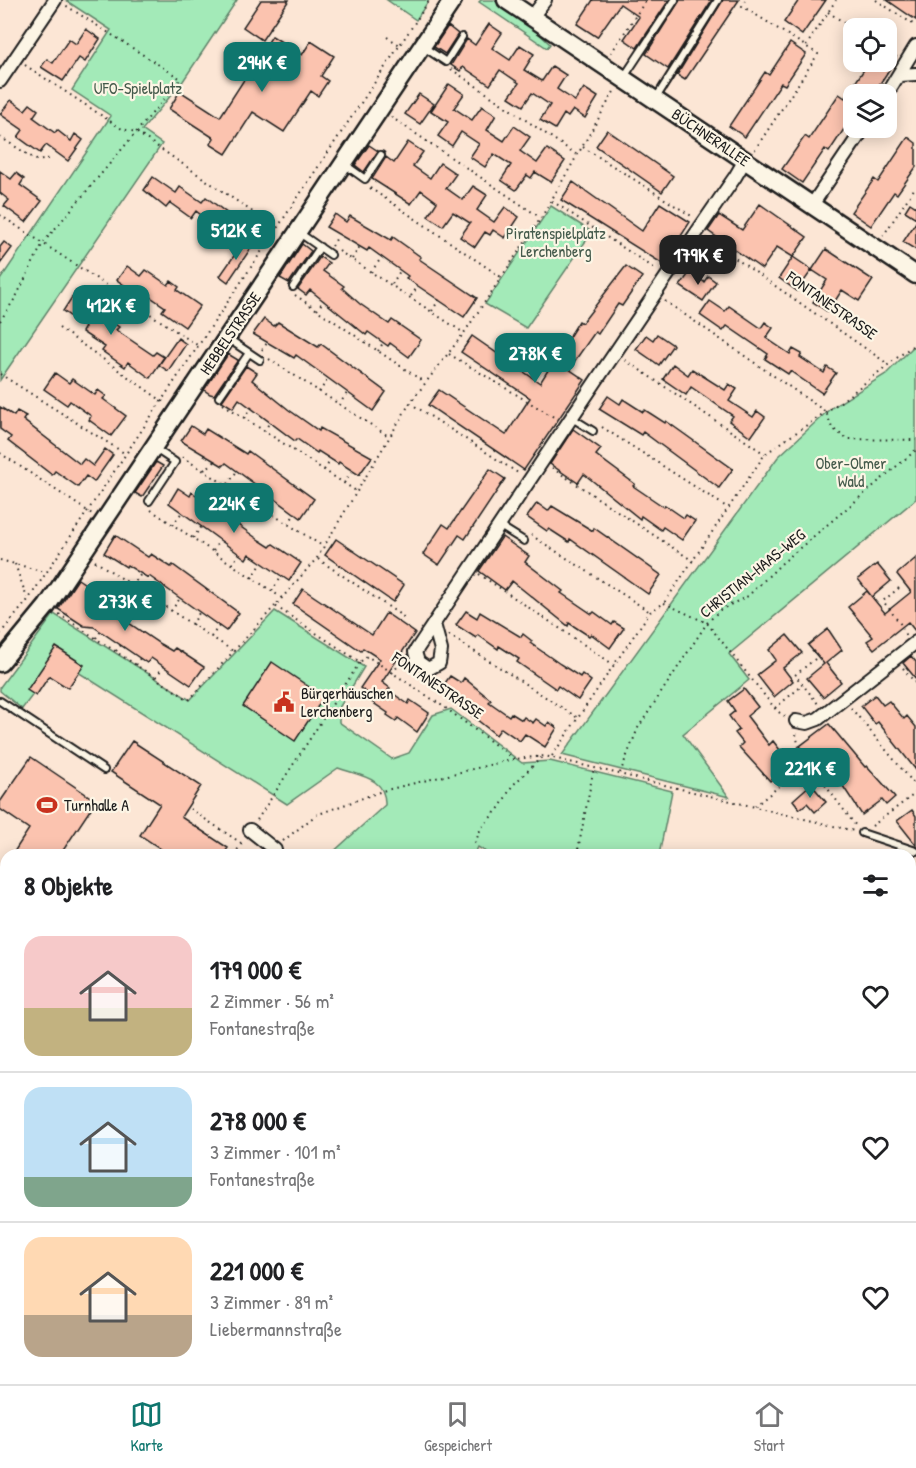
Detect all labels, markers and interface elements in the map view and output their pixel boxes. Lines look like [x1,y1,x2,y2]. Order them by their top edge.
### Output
map controls [843,18,897,138]
button: locate [843,18,897,72]
pin: 294K € [213,42,311,93]
text: 294K € [238,48,286,75]
park label: UFO-Spielplatz [94,77,182,99]
button: layers [843,84,897,138]
street label: BÜCHNERALLEE [668,103,754,171]
pin: 512K € [187,210,285,261]
text: 512K € [211,216,261,243]
park label: Piratenspielplatz Lerchenberg [506,222,606,262]
pin: 179K € [649,235,747,286]
text: 179K € [673,241,723,268]
street label: FONTANESTRASSE [781,265,882,344]
pin: 412K € [62,285,160,336]
street label: HEBBELSTRASSE [194,287,266,379]
text: 412K € [87,291,135,318]
pin: 278K € [486,333,584,384]
text: 278K € [509,339,561,366]
park label: Ober-Olmer Wald [815,452,887,492]
pin: 224K € [185,483,283,534]
text: 224K € [209,489,259,516]
street label: CHRISTIAN-HAAS-WEG [694,523,810,623]
pin: 273K € [76,581,174,632]
text: 273K € [99,587,151,614]
street label: FONTANESTRASSE [387,646,488,724]
place label: Bürgerhäuschen Lerchenberg [301,682,393,722]
public building icon: Bürgerhäuschen Lerchenberg [272,690,296,714]
pin: 221K € [761,748,859,799]
text: 221K € [785,754,835,781]
sports icon: Turnhalle A [35,793,59,817]
place label: Turnhalle A [64,794,129,816]
text: 8 Objekte [24,868,113,903]
icon: filters [859,869,892,902]
text: 179 000 € [210,952,301,987]
icon: home [72,960,144,1032]
icon: heart [859,980,892,1013]
text: 2 Zimmer · 56 m² [210,987,334,1014]
text: Fontanestraße [210,1014,315,1041]
text: 278 000 € [210,1103,306,1138]
icon: home [72,1111,144,1183]
icon: heart [859,1131,892,1164]
text: 3 Zimmer · 101 m² [210,1138,341,1165]
text: Fontanestraße [210,1165,315,1192]
text: 221 000 € [210,1253,303,1288]
icon: home [72,1261,144,1333]
icon: heart [859,1281,892,1314]
text: 3 Zimmer · 89 m² [210,1288,333,1315]
text: Liebermannstraße [210,1315,342,1342]
tab: Karte [130,1398,163,1456]
tab: Gespeichert [424,1398,492,1456]
tab: Start [753,1398,786,1456]

